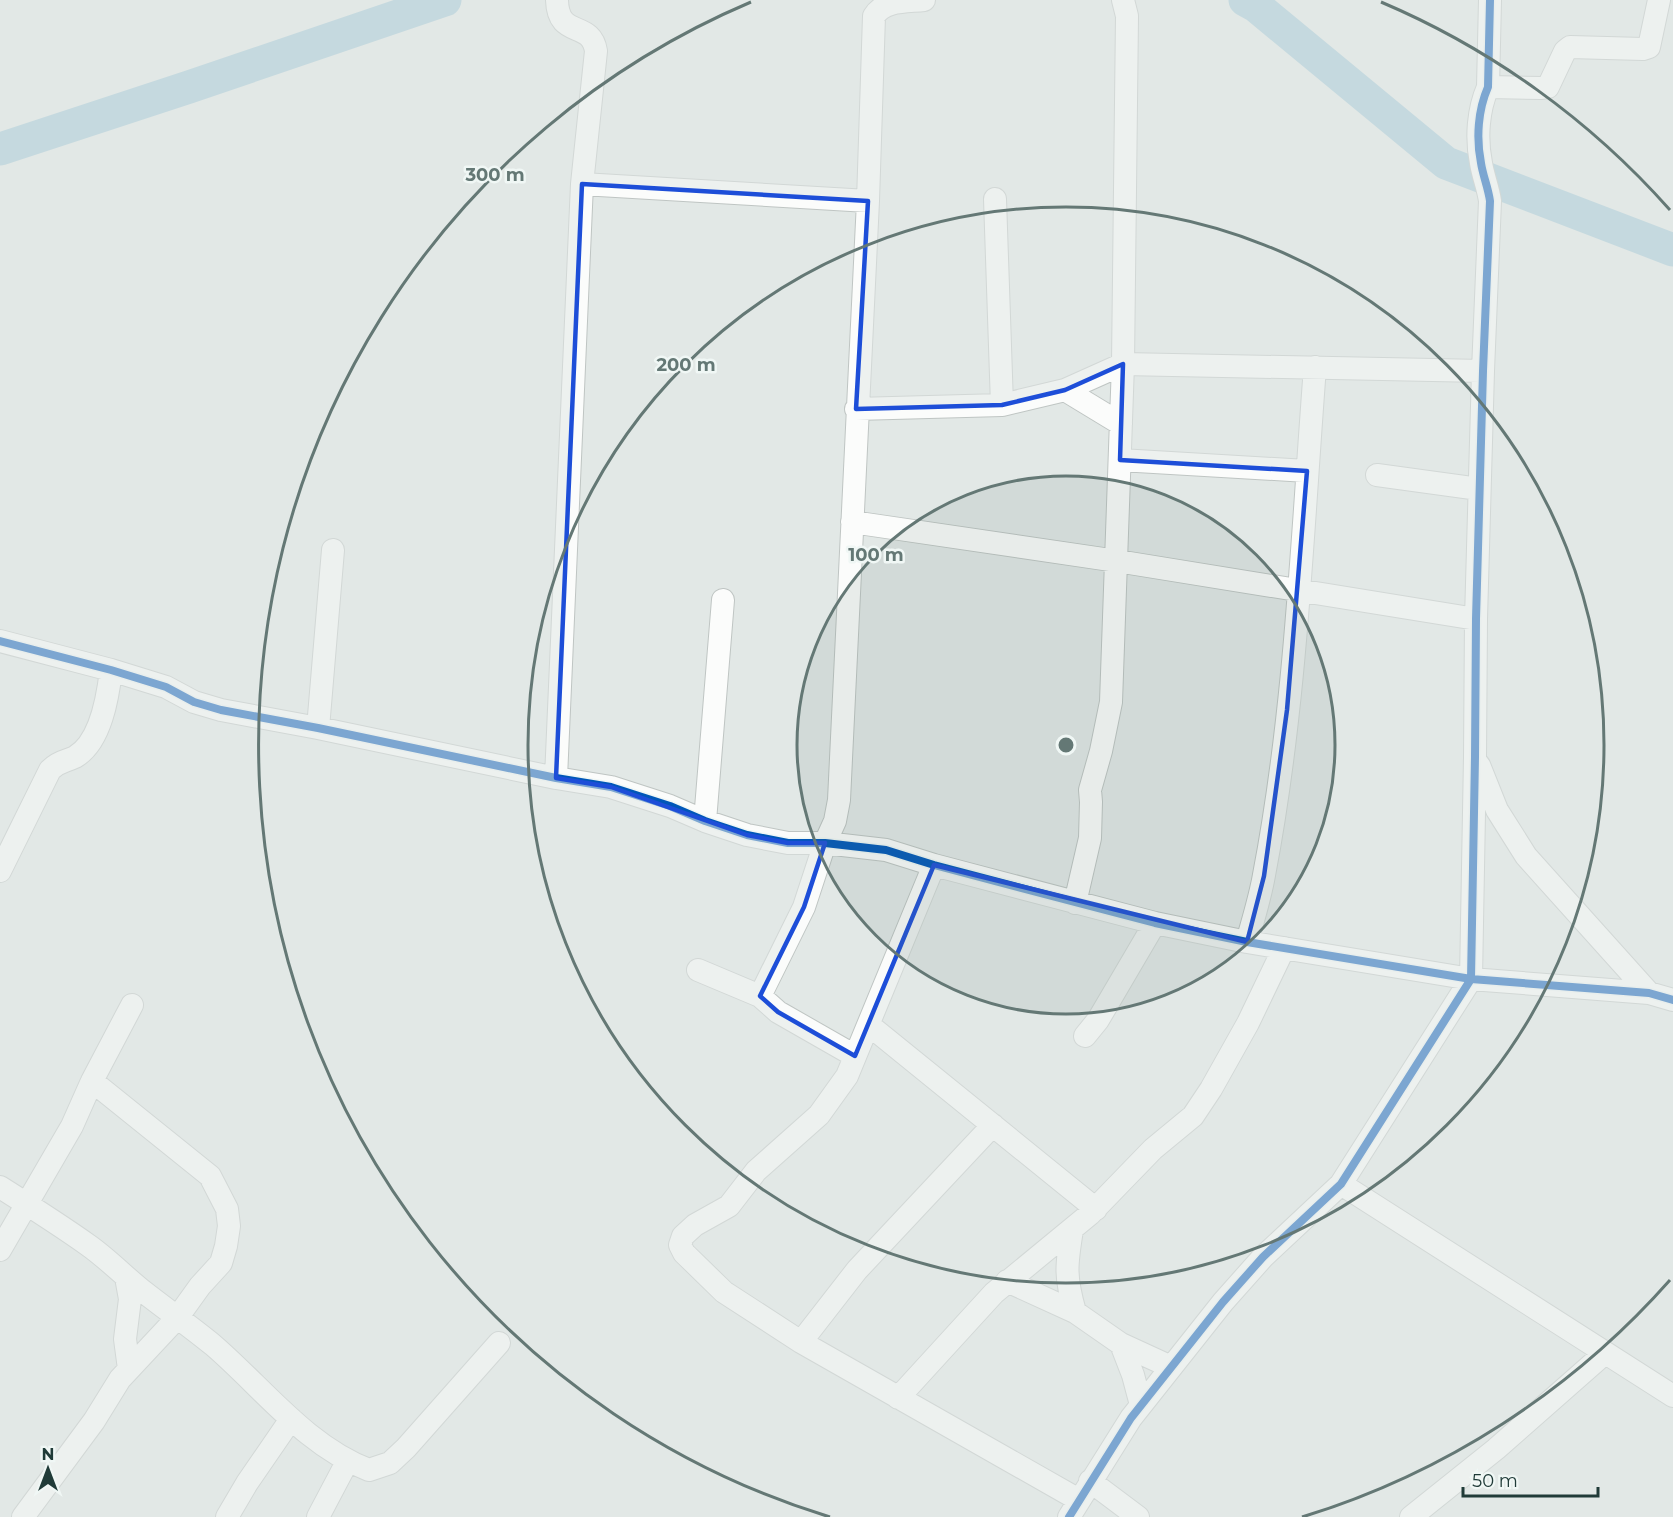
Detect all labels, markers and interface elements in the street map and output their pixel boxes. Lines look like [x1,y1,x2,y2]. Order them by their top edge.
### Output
text: 300 m [464,164,525,186]
text: 200 m [656,354,716,376]
text: 100 m [848,544,904,566]
centre of rings [1056,735,1076,755]
north arrow [18,1439,78,1499]
text: N [42,1445,54,1464]
scale bar [1463,1460,1598,1498]
text: 50 m [1472,1470,1518,1492]

